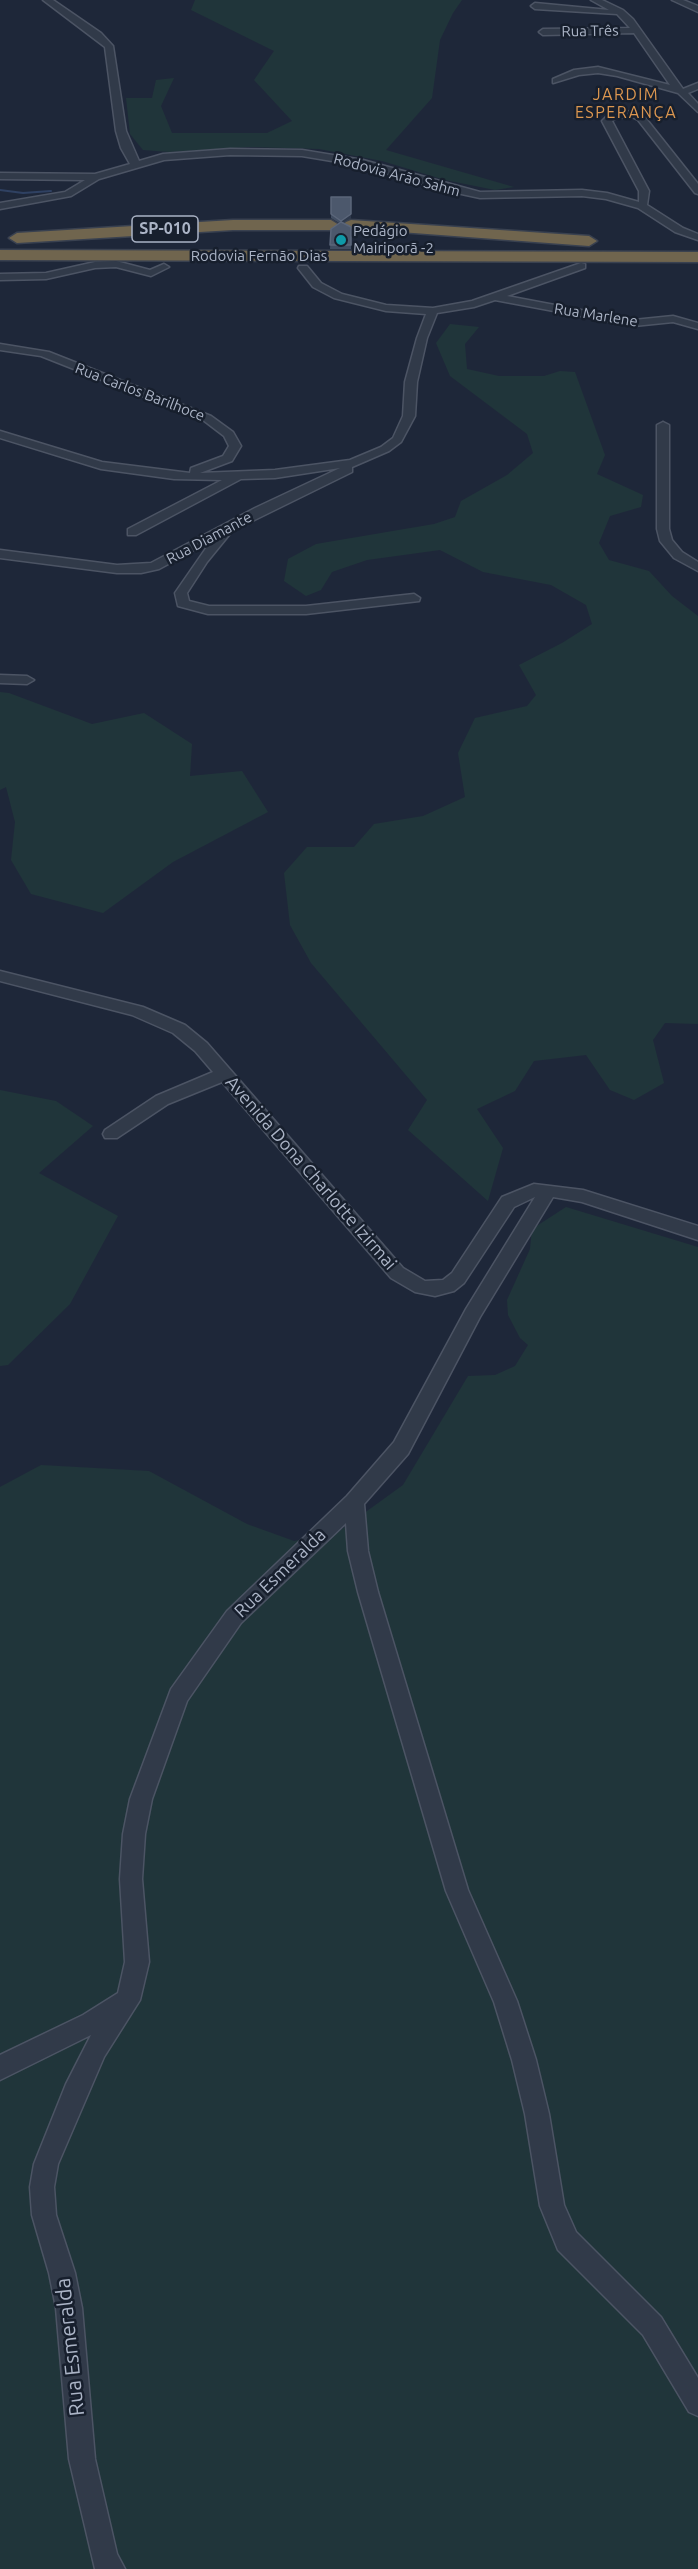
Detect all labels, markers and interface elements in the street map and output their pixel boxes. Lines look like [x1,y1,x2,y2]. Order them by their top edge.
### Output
street label: Rua Três [561,22,619,40]
district label: JARDIM ESPERANÇA [575,85,677,123]
street label: Rodovia Arão Sahm [332,149,462,201]
road number: SP-010 [132,216,198,242]
place label: Pedágio Mairiporã -2 [353,222,434,257]
marker: Pedágio Mairiporã -2 [334,233,348,247]
street label: Rodovia Fernão Dias [191,247,327,265]
street label: Rua Marlene [553,299,639,331]
street label: Rua Carlos Barilhoce [73,359,207,425]
street label: Rua Diamante [163,508,255,568]
street label: Avenida Dona Charlotte Izirmai [221,1072,401,1274]
street label: Rua Esmeralda [230,1524,330,1622]
street label: Rua Esmeralda [50,2277,90,2417]

